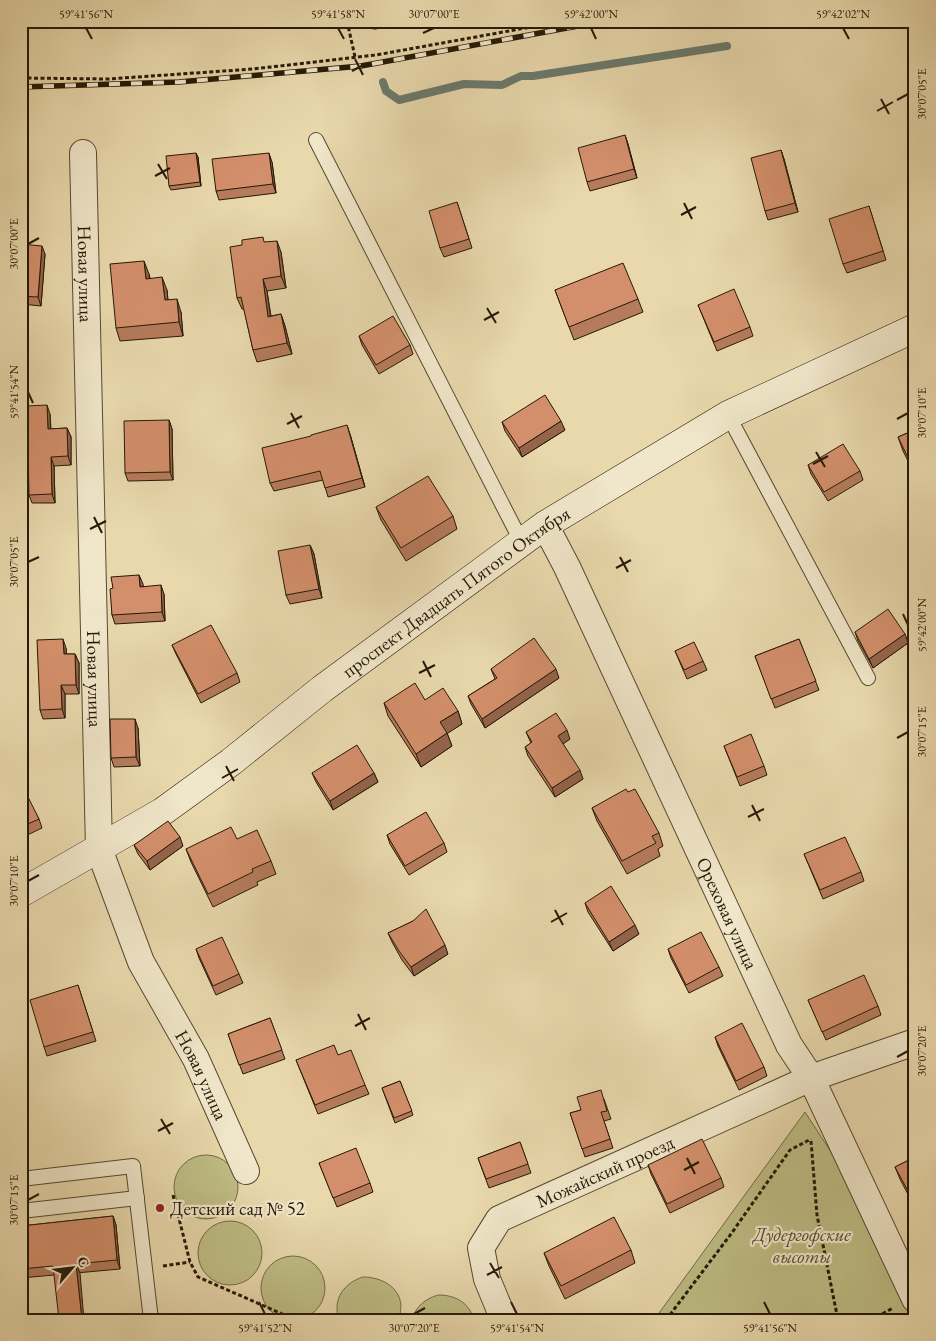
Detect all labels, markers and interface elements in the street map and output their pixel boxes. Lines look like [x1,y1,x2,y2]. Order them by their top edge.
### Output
text: 59°41'56"N [59,6,113,22]
text: 59°41'58"N [311,6,365,22]
text: 30°07'00"E [408,6,460,22]
text: 59°42'00"N [564,6,618,22]
text: 59°42'02"N [816,6,870,22]
text: 30°07'05"E [914,68,930,120]
text: 30°07'00"E [6,218,22,270]
street label: Новая улица [72,225,99,323]
text: 59°41'54"N [6,365,22,419]
text: 30°07'10"E [914,387,930,439]
street label: проспект Двадцать Пятого Октября [337,501,575,683]
text: 30°07'05"E [6,536,22,588]
text: 59°42'00"N [914,598,930,652]
street label: Новая улица [81,630,108,728]
text: 30°07'15"E [914,706,930,758]
street label: Ореховая улица [690,853,764,974]
text: 30°07'10"E [6,855,22,907]
street label: Новая улица [169,1025,234,1124]
text: 30°07'20"E [914,1025,930,1077]
street label: Можайский проезд [532,1130,678,1214]
text: 30°07'15"E [6,1174,22,1226]
place label: Детский сад № 52 [170,1196,305,1221]
marker: Детский сад № 52 [154,1202,166,1214]
park label: Дудергофские высоты [751,1222,851,1269]
north arrow [48,1244,98,1294]
text: С [73,1253,94,1271]
text: 59°41'52"N [238,1320,292,1336]
text: 30°07'20"E [388,1320,440,1336]
text: 59°41'54"N [490,1320,544,1336]
text: 59°41'56"N [743,1320,797,1336]

